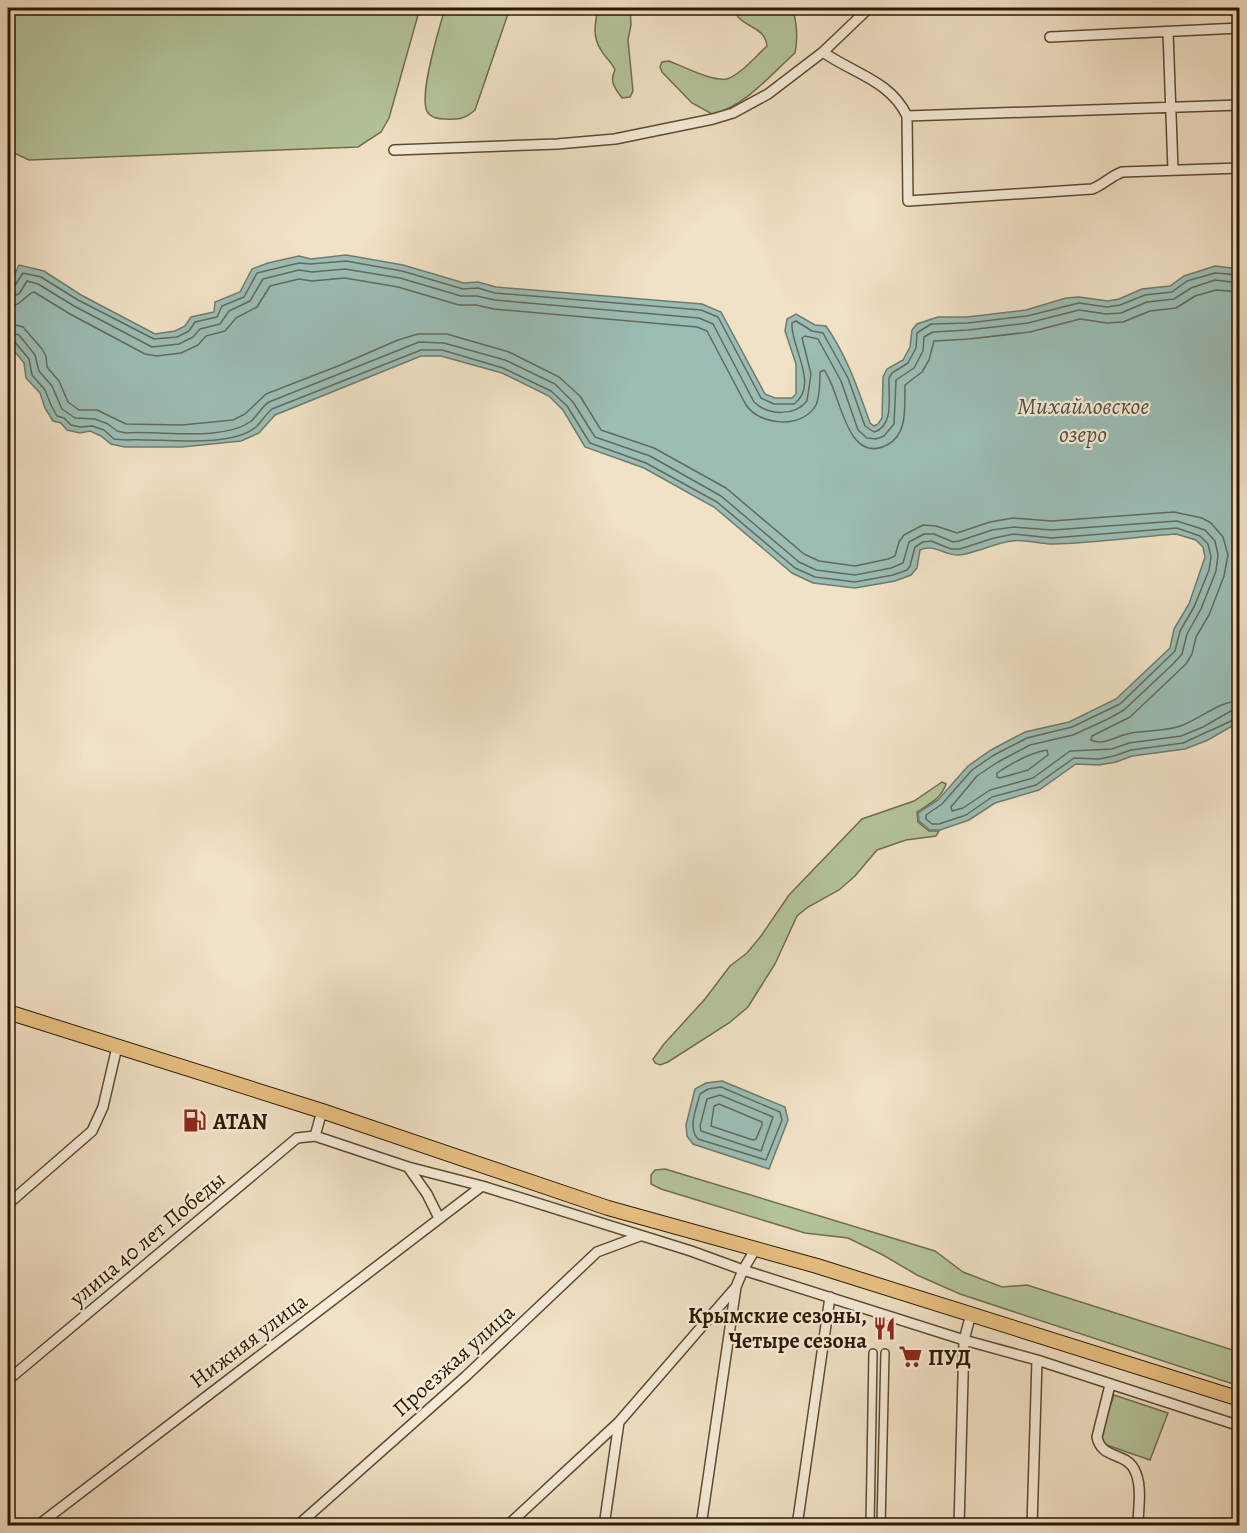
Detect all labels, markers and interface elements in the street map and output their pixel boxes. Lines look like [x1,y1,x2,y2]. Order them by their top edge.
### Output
water label: Михайловское озеро [1017,390,1149,450]
place label: ATAN [212,1107,268,1137]
fuel station icon: ATAN [182,1108,208,1134]
street label: улица 40 лет Победы [63,1165,232,1314]
street label: Нижняя улица [184,1286,314,1395]
street label: Проезжая улица [386,1297,522,1424]
place label: Крымские сезоны, Четыре сезона [688,1301,868,1356]
restaurant icon: Крымские сезоны, Четыре сезона [872,1315,898,1341]
place label: ПУД [928,1343,971,1373]
supermarket icon: ПУД [897,1344,923,1370]

